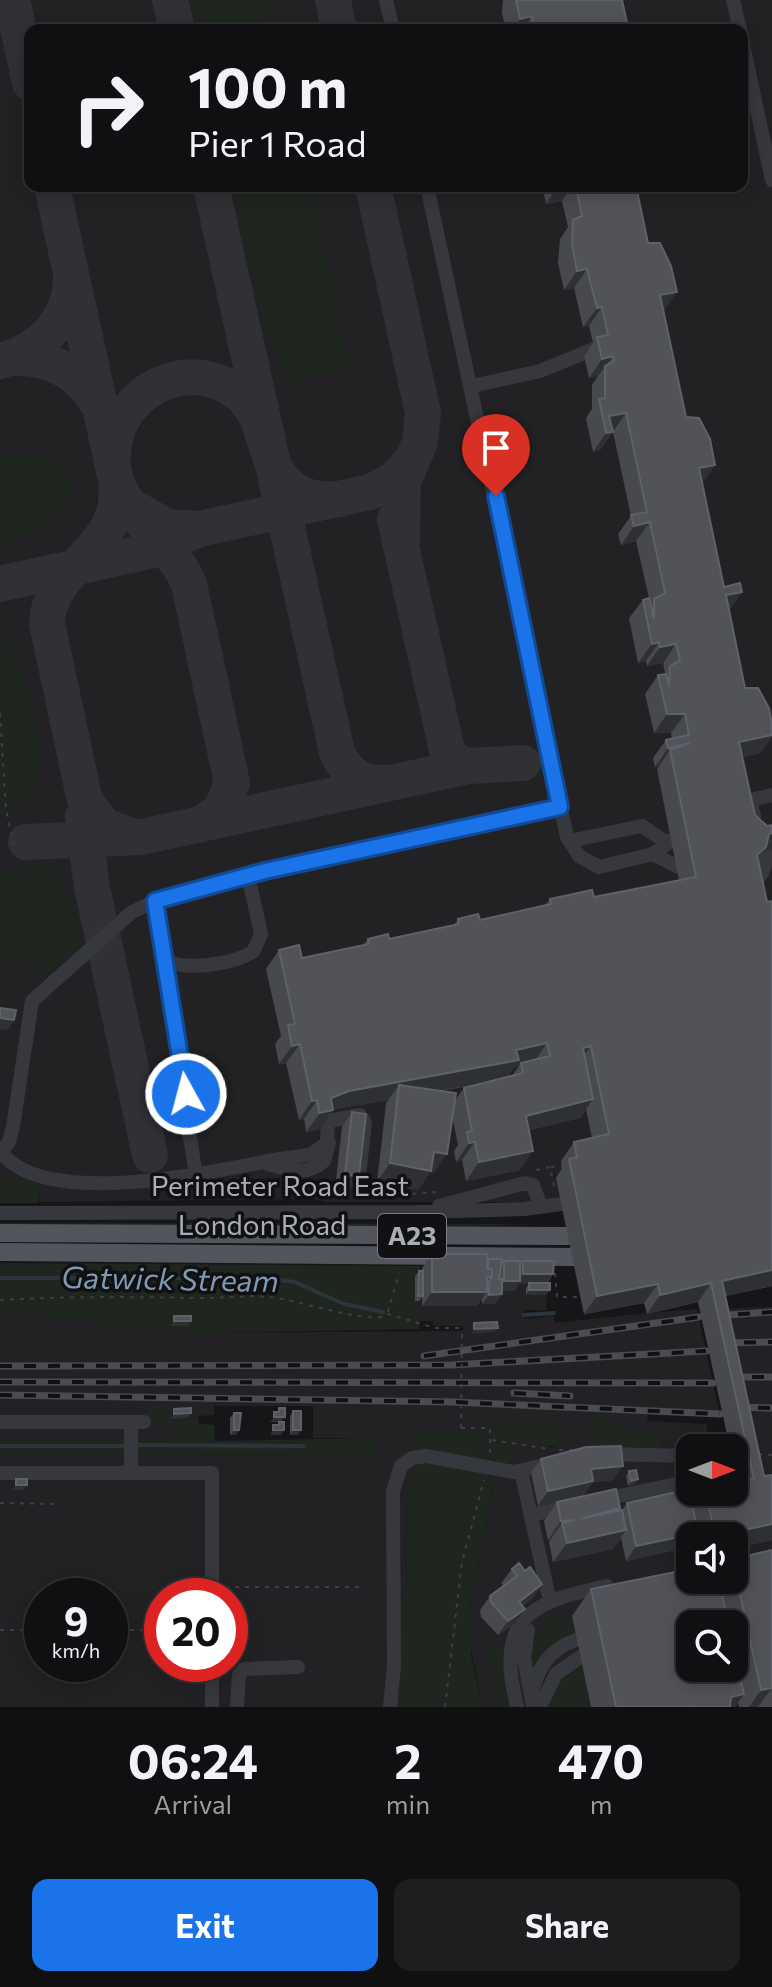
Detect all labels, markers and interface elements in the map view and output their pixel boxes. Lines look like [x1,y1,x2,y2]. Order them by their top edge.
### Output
text: 100 m [188,51,347,120]
icon: right [56,56,160,160]
text: Pier 1 Road [188,120,366,164]
pin [462,414,530,496]
icon: arrive [474,426,518,470]
position arrow [144,1052,228,1136]
street label: Perimeter Road East [151,1168,409,1202]
street label: London Road [178,1207,346,1241]
road number: A23 [378,1214,446,1258]
water label: Gatwick Stream [61,1257,279,1298]
north arrow [676,1434,748,1506]
map controls [676,1434,748,1682]
button: sound [676,1522,748,1594]
speed limit sign: 20 [144,1578,248,1682]
text: 9 [64,1595,88,1644]
button: search [676,1610,748,1682]
text: km/h [52,1638,100,1662]
text: 06:24 [128,1730,258,1789]
text: 2 [394,1730,422,1789]
text: 470 [558,1730,644,1789]
text: Arrival [154,1788,232,1819]
text: min [386,1788,430,1819]
text: m [590,1788,612,1819]
button: Exit [32,1879,378,1971]
button: Share [394,1879,740,1971]

